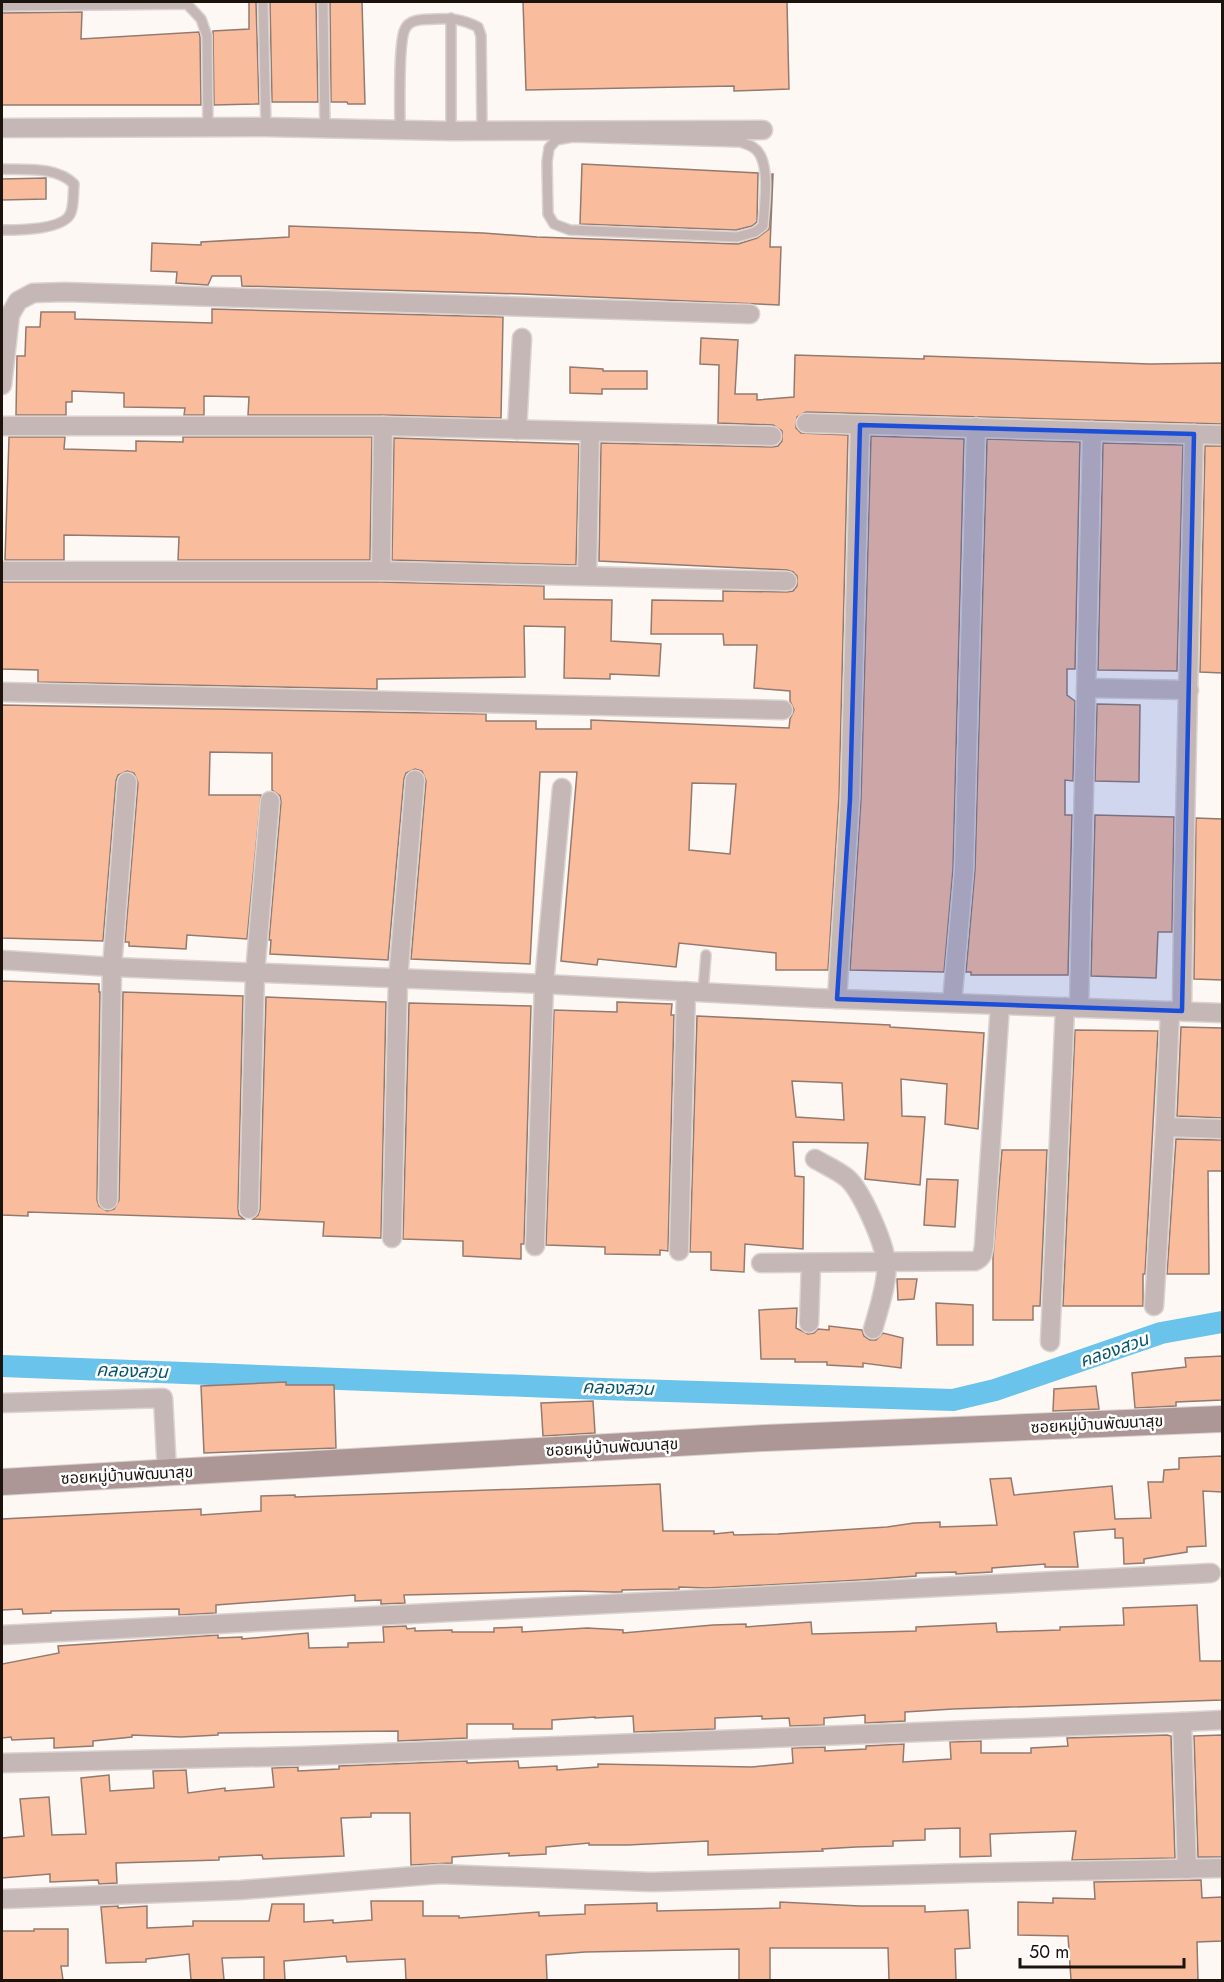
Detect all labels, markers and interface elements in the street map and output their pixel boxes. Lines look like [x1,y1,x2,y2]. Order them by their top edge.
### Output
water label: คลองสวน [1076,1326,1153,1374]
water label: คลองสวน [96,1357,169,1385]
water label: คลองสวน [582,1374,655,1402]
street label: ซอยหมู่บ้านพัฒนาสุข [1030,1409,1164,1439]
street label: ซอยหมู่บ้านพัฒนาสุข [545,1432,679,1462]
street label: ซอยหมู่บ้านพัฒนาสุข [60,1460,194,1490]
scale bar [1020,1931,1184,1969]
text: 50 m [1029,1939,1069,1965]

